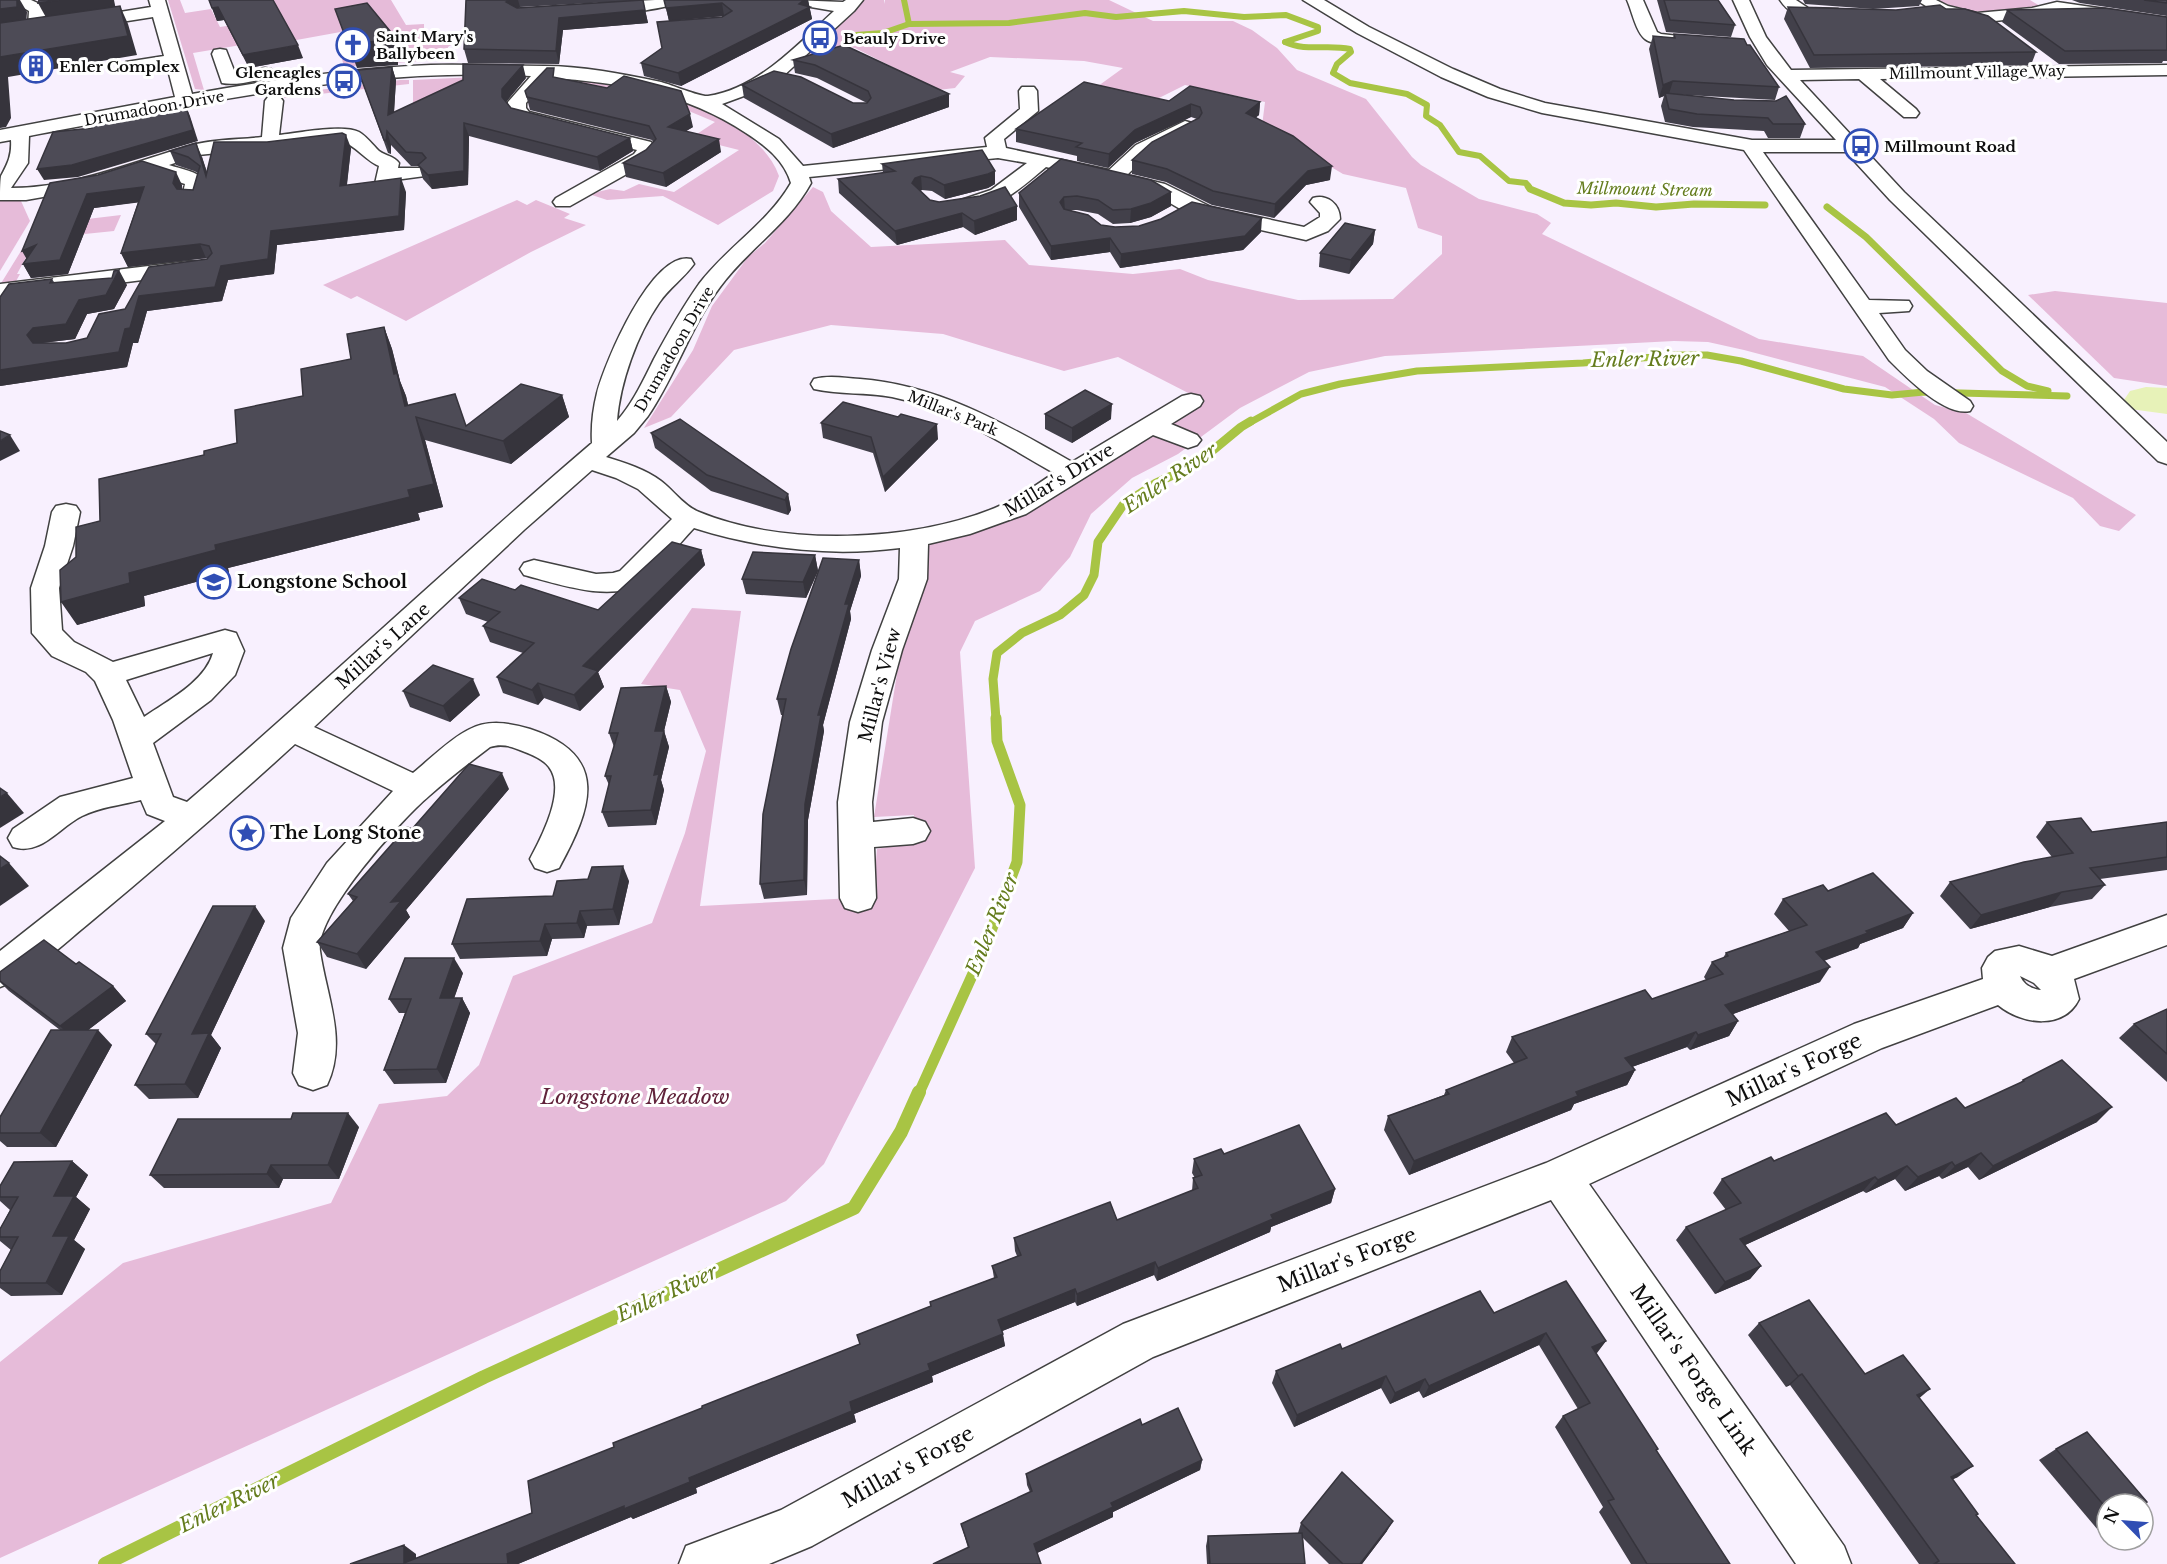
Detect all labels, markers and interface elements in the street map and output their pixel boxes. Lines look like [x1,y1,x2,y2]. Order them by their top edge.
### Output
bus stop icon: Beauly Drive [802,20,838,56]
church icon: Saint Mary's Ballybeen [335,27,371,63]
place label: Saint Mary's Ballybeen [376,27,474,63]
place label: Beauly Drive [843,29,946,48]
building icon: Enler Complex [18,48,54,84]
place label: Enler Complex [59,57,180,76]
street label: Millmount Village Way [1888,61,2066,83]
place label: Gleneagles Gardens [235,63,321,99]
bus stop icon: Gleneagles Gardens [326,63,362,99]
street label: Drumadoon Drive [82,86,226,130]
bus stop icon: Millmount Road [1843,128,1879,164]
place label: Millmount Road [1884,137,2017,156]
water label: Millmount Stream [1576,178,1713,200]
street label: Drumadoon Drive [630,283,718,415]
water label: Enler River [1590,346,1700,372]
street label: Millar's Park [905,386,1002,440]
water label: Enler River [1118,437,1222,519]
street label: Millar's Drive [1000,439,1118,521]
school or university icon: Longstone School [196,564,232,600]
place label: Longstone School [237,571,408,593]
street label: Millar's Lane [332,598,434,694]
street label: Millar's View [854,625,906,745]
place icon: The Long Stone [229,815,265,851]
place label: The Long Stone [270,822,421,844]
water label: Enler River [960,869,1024,980]
street label: Millar's Forge [1722,1027,1866,1113]
park label: Longstone Meadow [539,1084,730,1110]
street label: Millar's Forge [1274,1222,1420,1298]
water label: Enler River [612,1259,722,1327]
street label: Millar's Forge Link [1624,1280,1762,1460]
street label: Millar's Forge [838,1420,978,1514]
water label: Enler River [174,1468,284,1538]
north arrow [2095,1492,2155,1552]
text: N [2099,1505,2124,1527]

